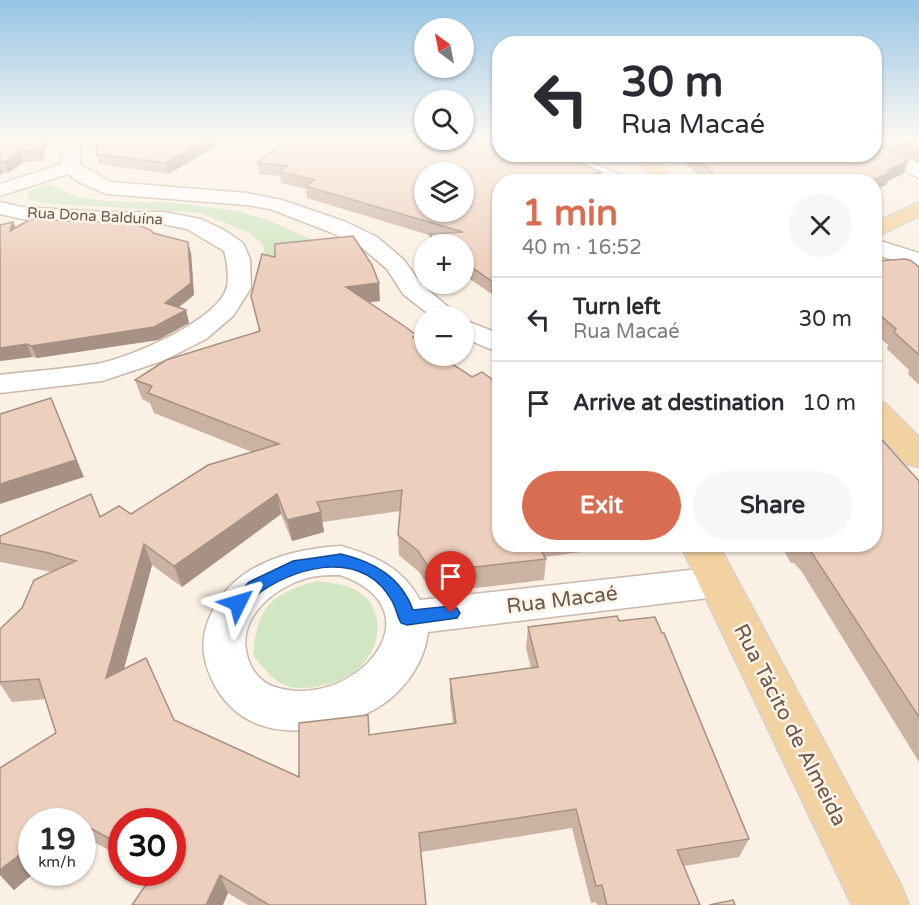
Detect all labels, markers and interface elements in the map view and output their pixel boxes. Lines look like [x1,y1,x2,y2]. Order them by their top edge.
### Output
north arrow [414,18,474,78]
map controls [414,18,474,366]
text: 30 m [621,57,723,108]
icon: left [522,60,600,138]
button: search [414,90,474,150]
text: Rua Macaé [621,108,765,141]
button: layers [414,162,474,222]
text: 1 min [522,192,618,235]
button: close [789,194,852,257]
street label: Rua Dona Balduína [27,203,163,229]
button: + [414,234,474,294]
text: 40 m · 16:52 [522,236,642,260]
text: Turn left [573,294,661,320]
icon: left [522,303,555,336]
button: − [414,306,474,366]
text: 30 m [798,306,852,332]
text: Rua Macaé [573,320,680,344]
icon: arrive [522,387,555,420]
text: Arrive at destination [573,390,784,416]
text: 10 m [802,390,856,416]
button: Exit [522,471,681,540]
button: Share [693,471,852,540]
pin [425,551,476,613]
icon: arrive [434,560,467,593]
position arrow [206,571,270,635]
street label: Rua Macaé [505,581,619,619]
street label: Rua Tácito de Almeida [728,620,852,830]
speed limit sign: 30 [108,808,186,886]
text: 19 [38,821,76,858]
text: km/h [38,853,76,871]

